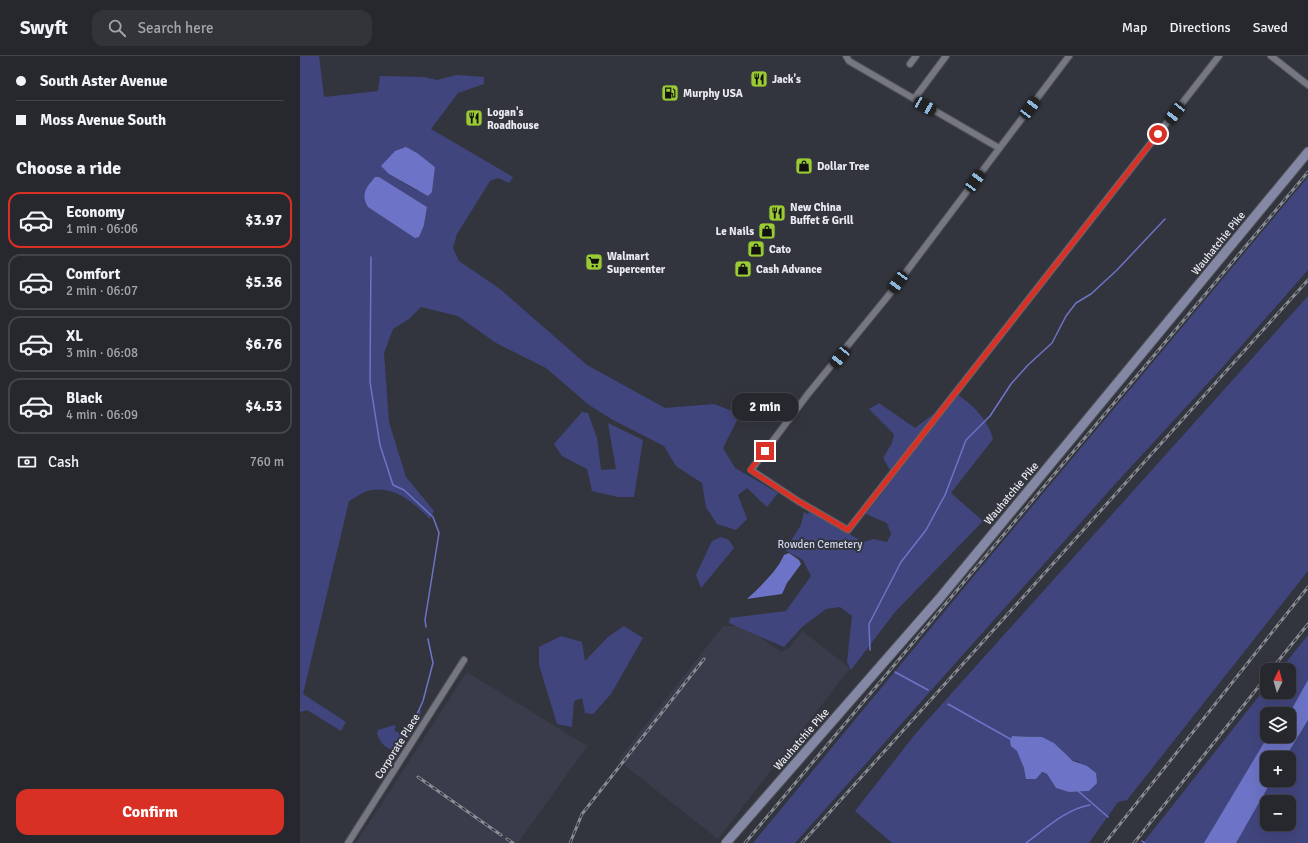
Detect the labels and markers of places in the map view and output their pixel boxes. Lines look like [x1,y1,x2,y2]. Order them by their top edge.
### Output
restaurant icon: Jack's [749,69,769,89]
place label: Jack's [772,73,801,86]
fuel station icon: Murphy USA [660,83,680,103]
place label: Murphy USA [683,87,743,100]
place label: Logan's Roadhouse [487,106,539,132]
restaurant icon: Logan's Roadhouse [464,108,484,128]
shop icon: Dollar Tree [794,156,814,176]
place label: Dollar Tree [817,160,870,173]
place label: New China Buffet & Grill [790,201,854,227]
restaurant icon: New China Buffet & Grill [767,203,787,223]
shop icon: Le Nails [757,221,777,241]
place label: Le Nails [716,225,754,238]
shop icon: Cato [746,239,766,259]
place label: Cato [769,243,791,256]
place label: Walmart Supercenter [607,250,666,276]
supermarket icon: Walmart Supercenter [584,252,604,272]
shop icon: Cash Advance [733,259,753,279]
place label: Cash Advance [756,263,822,276]

